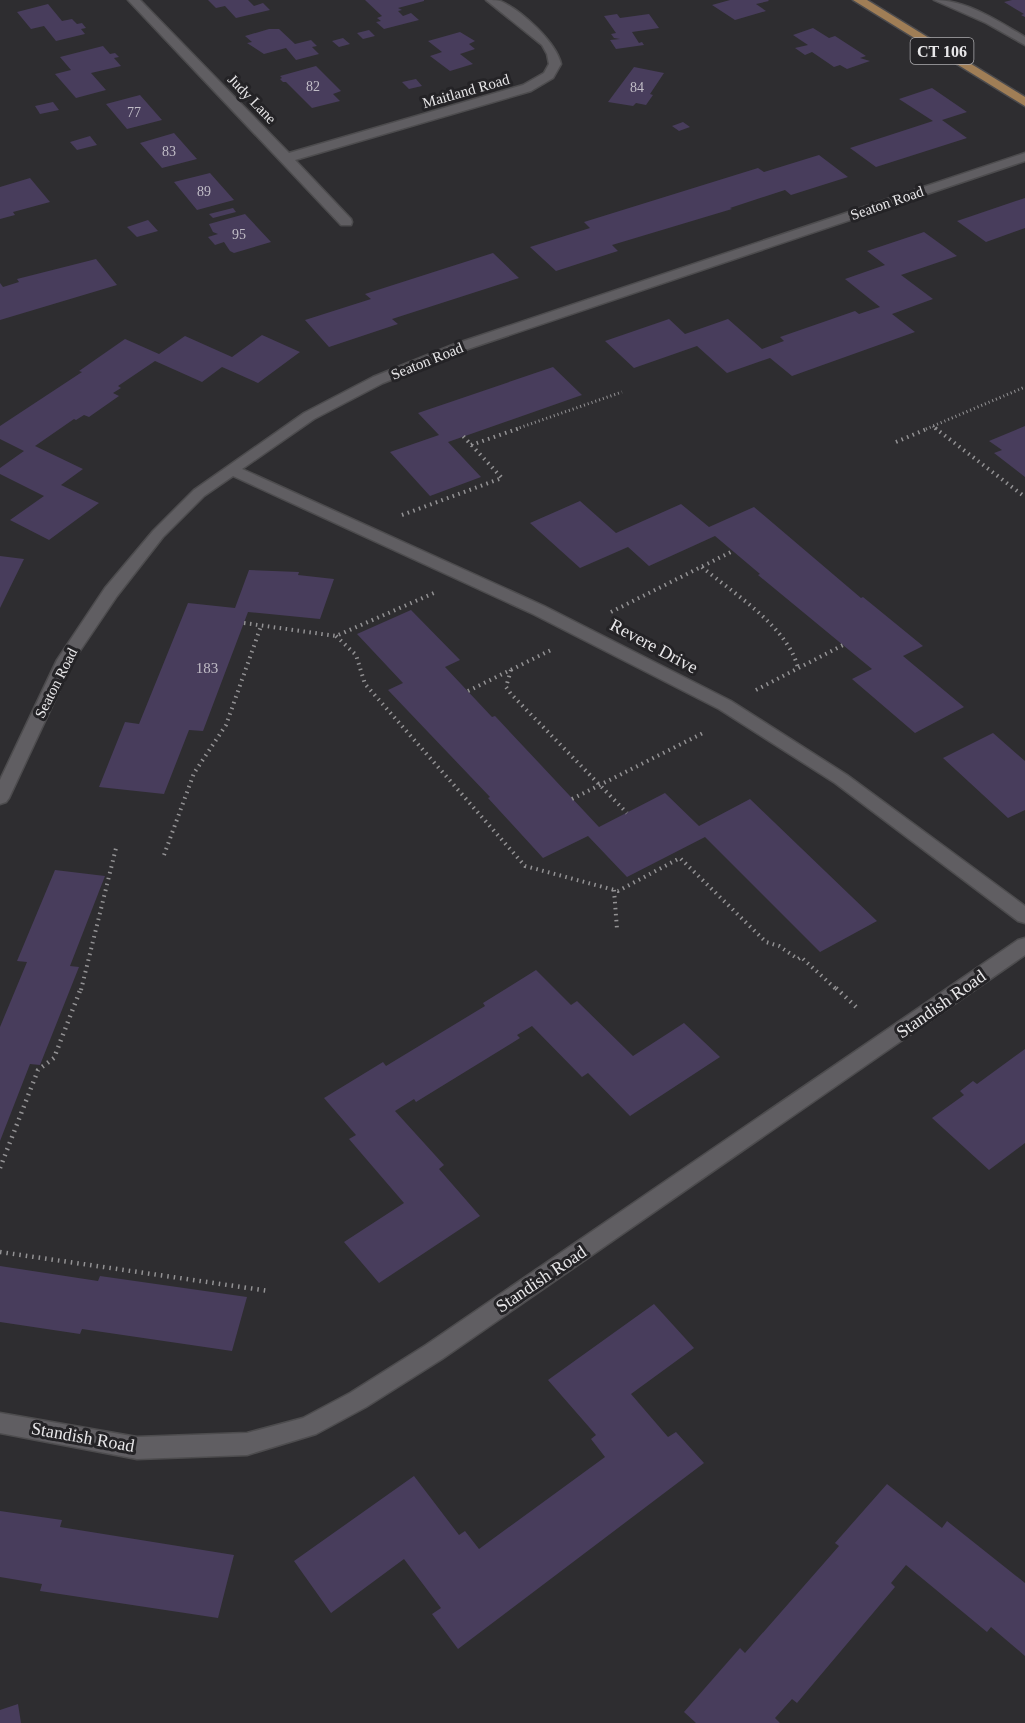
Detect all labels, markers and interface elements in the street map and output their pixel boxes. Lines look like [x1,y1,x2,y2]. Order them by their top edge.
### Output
road number: CT 106 [910,38,974,64]
street label: Judy Lane [225,71,280,127]
street label: Maitland Road [421,71,512,111]
house number: 82 [306,79,320,94]
house number: 84 [630,80,644,95]
house number: 77 [127,105,141,120]
house number: 83 [162,144,176,159]
street label: Seaton Road [848,183,926,223]
house number: 89 [197,184,211,199]
house number: 95 [232,227,246,242]
street label: Seaton Road [389,339,466,383]
street label: Revere Drive [607,615,701,677]
street label: Seaton Road [32,645,81,721]
house number: 183 [196,660,218,676]
street label: Standish Road [892,966,990,1042]
street label: Standish Road [492,1241,590,1317]
street label: Standish Road [30,1418,136,1456]

